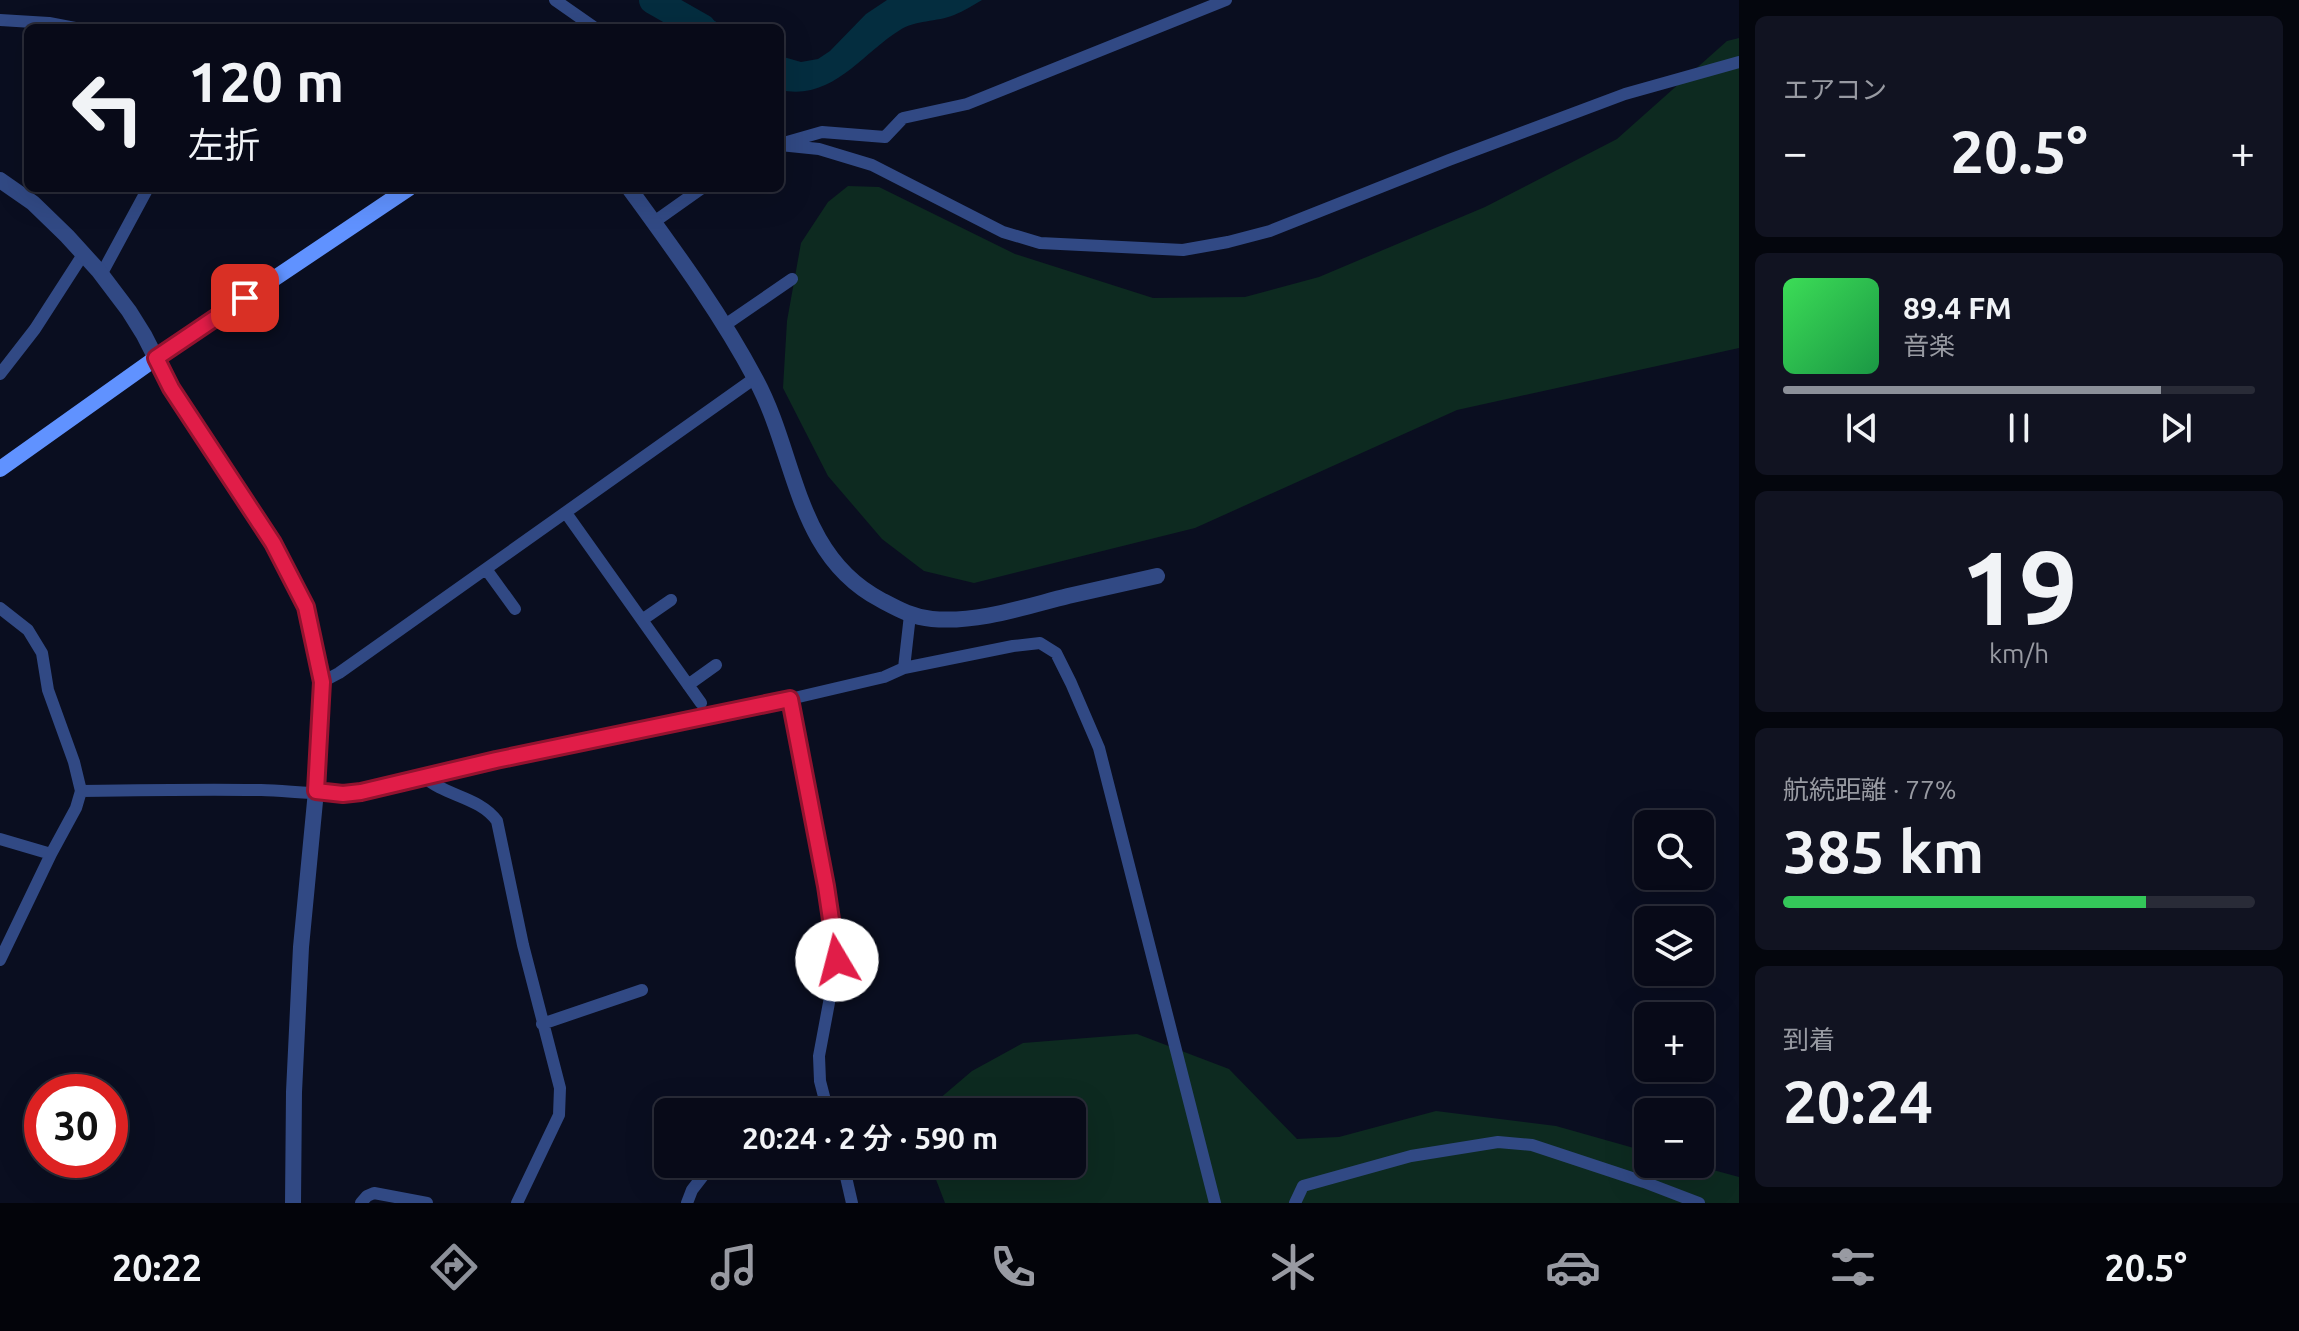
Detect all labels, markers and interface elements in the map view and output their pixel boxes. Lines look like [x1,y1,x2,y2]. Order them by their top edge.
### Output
text: 120 m [188,50,344,113]
icon: left [56,56,160,160]
text: エアコン [1783,75,1887,104]
text: 20.5° [1950,117,2088,184]
text: 左折 [188,124,260,165]
text: − [1783,127,1808,176]
text: + [2230,127,2255,176]
pin [211,264,279,332]
icon: arrive [223,276,267,320]
text: 89.4 FM [1903,291,2012,325]
text: 音楽 [1903,331,1955,360]
icon: previous [1840,406,1884,450]
icon: pause [1997,406,2041,450]
icon: next [2154,406,2198,450]
text: 19 [1960,528,2078,645]
text: km/h [1989,639,2049,668]
text: 航続距離 · 77% [1783,775,1957,804]
map controls [1634,810,1714,1178]
button: search [1634,810,1714,890]
text: 385 km [1783,817,1984,884]
button: layers [1634,906,1714,986]
position arrow [795,918,879,1002]
button: + [1634,1002,1714,1082]
text: 到着 [1783,1025,1835,1054]
text: 20:24 [1783,1067,1933,1134]
speed limit sign: 30 [24,1074,128,1178]
button: − [1634,1098,1714,1178]
text: 20:24 · 2 分 · 590 m [742,1121,998,1155]
icon: directions [426,1239,482,1295]
icon: music [706,1239,762,1295]
icon: phone [985,1239,1041,1295]
icon: climate [1265,1239,1321,1295]
icon: car [1545,1239,1601,1295]
icon: filters [1825,1239,1881,1295]
text: 20:22 [112,1247,202,1288]
text: 20.5° [2105,1247,2187,1288]

